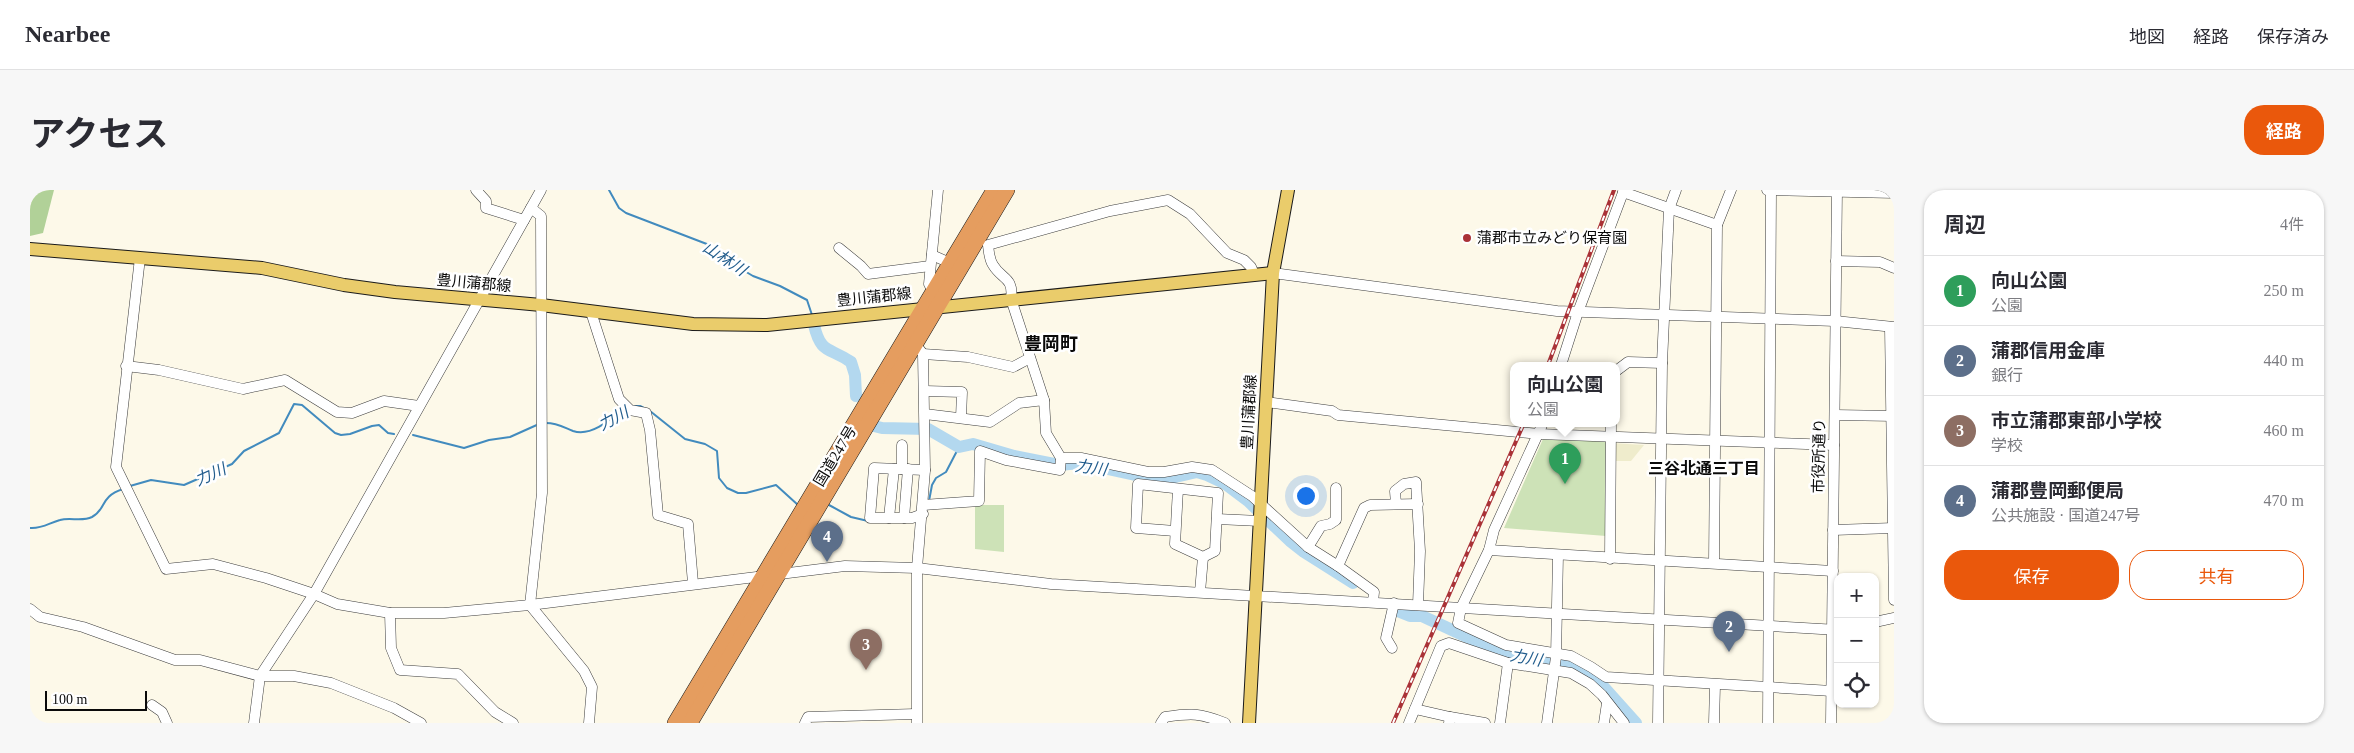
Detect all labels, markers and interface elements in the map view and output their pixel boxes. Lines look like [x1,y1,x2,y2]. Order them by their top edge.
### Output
text: Nearbee [25,21,110,47]
text: 地図 [2129,27,2165,47]
text: 経路 [2193,27,2229,47]
text: 保存済み [2257,27,2329,47]
button: 経路 [2244,105,2324,155]
text: アクセス [30,115,168,154]
text: 周辺 [1944,213,1986,237]
text: 4件 [2280,216,2304,233]
place label: 蒲郡市立みどり保育園 [1477,230,1627,246]
marker: 蒲郡市立みどり保育園 [1461,232,1473,244]
water label: 山林川 [700,238,751,280]
text: 向山公園 [1991,270,2067,291]
street label: 豊川蒲郡線 [436,272,512,294]
text: 1 [1956,282,1964,299]
text: 250 m [2264,282,2304,299]
street label: 豊川蒲郡線 [836,285,912,309]
text: 公園 [1991,297,2023,314]
district label: 豊岡町 [1024,334,1078,354]
text: 蒲郡信用金庫 [1991,340,2105,361]
text: 2 [1956,352,1964,369]
text: 440 m [2264,352,2304,369]
popup [1510,362,1620,427]
text: 銀行 [1991,367,2023,384]
street label: 豊川蒲郡線 [1239,374,1259,450]
text: 向山公園 [1527,374,1603,395]
text: 公園 [1527,401,1559,418]
water label: 力川 [595,402,633,433]
text: 市立蒲郡東部小学校 [1991,410,2162,431]
street label: 市役所通り [1810,418,1828,494]
text: 3 [1956,422,1964,439]
text: 460 m [2264,422,2304,439]
street label: 国道247号 [811,423,859,489]
text: 学校 [1991,437,2023,454]
pin: 1 [1549,443,1581,484]
water label: 力川 [1074,457,1110,478]
water label: 力川 [192,459,230,489]
district label: 三谷北通三丁目 [1648,460,1760,477]
text: 蒲郡豊岡郵便局 [1991,480,2124,501]
your location [1293,483,1319,509]
text: 4 [1956,492,1964,509]
text: 470 m [2264,492,2304,509]
text: 公共施設 · 国道247号 [1991,507,2140,524]
pin: 4 [811,521,843,562]
button: 保存 [1944,550,2119,600]
button: 共有 [2129,550,2304,600]
map controls [1834,573,1879,708]
button: + [1834,573,1879,618]
pin: 2 [1713,611,1745,652]
button: − [1834,618,1879,663]
pin: 3 [850,629,882,670]
water label: 力川 [1509,646,1545,669]
button: locate [1834,663,1879,708]
scale bar [45,688,148,711]
text: 100 m [52,692,87,707]

